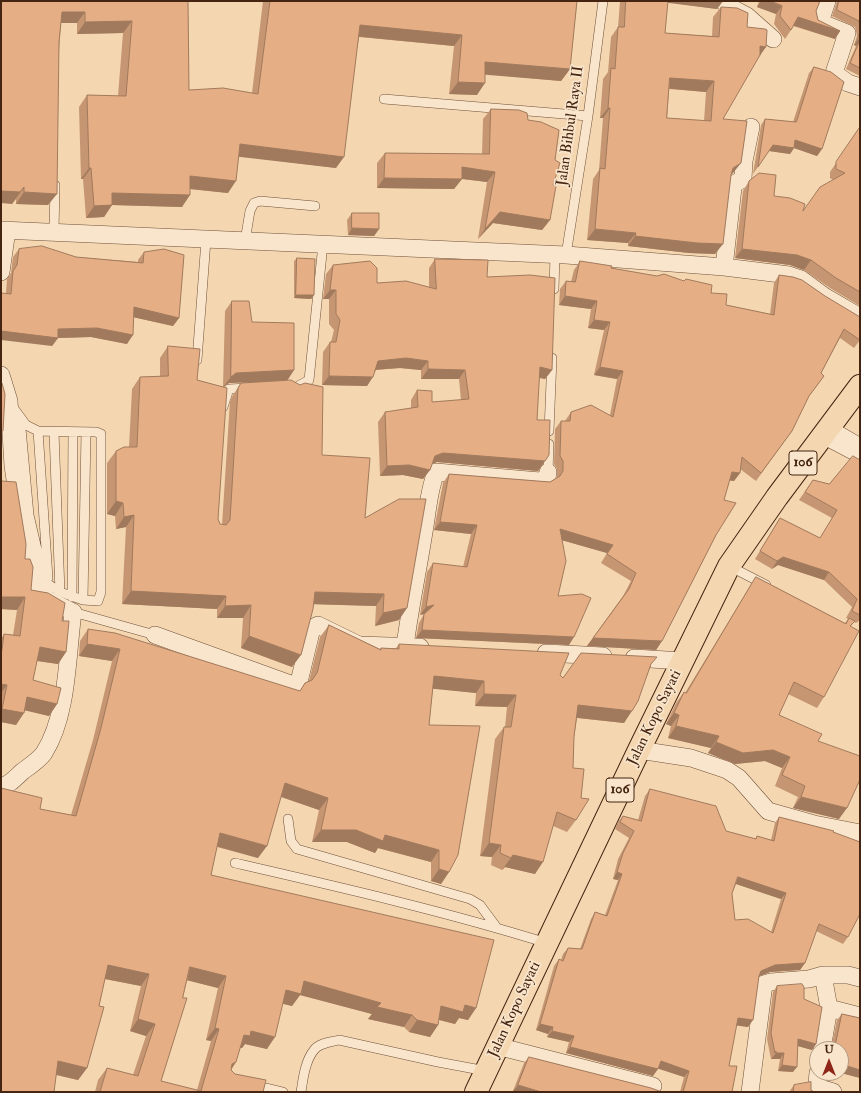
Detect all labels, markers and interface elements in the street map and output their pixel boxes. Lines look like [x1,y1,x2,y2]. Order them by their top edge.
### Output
street label: Jalan Bihbul Raya II [554,65,588,187]
road number: 106 [789,451,817,475]
street label: Jalan Kopo Sayati [624,667,686,769]
road number: 106 [606,778,634,802]
street label: Jalan Kopo Sayati [485,959,545,1061]
north arrow [809,1041,849,1081]
text: U [824,1043,834,1056]

